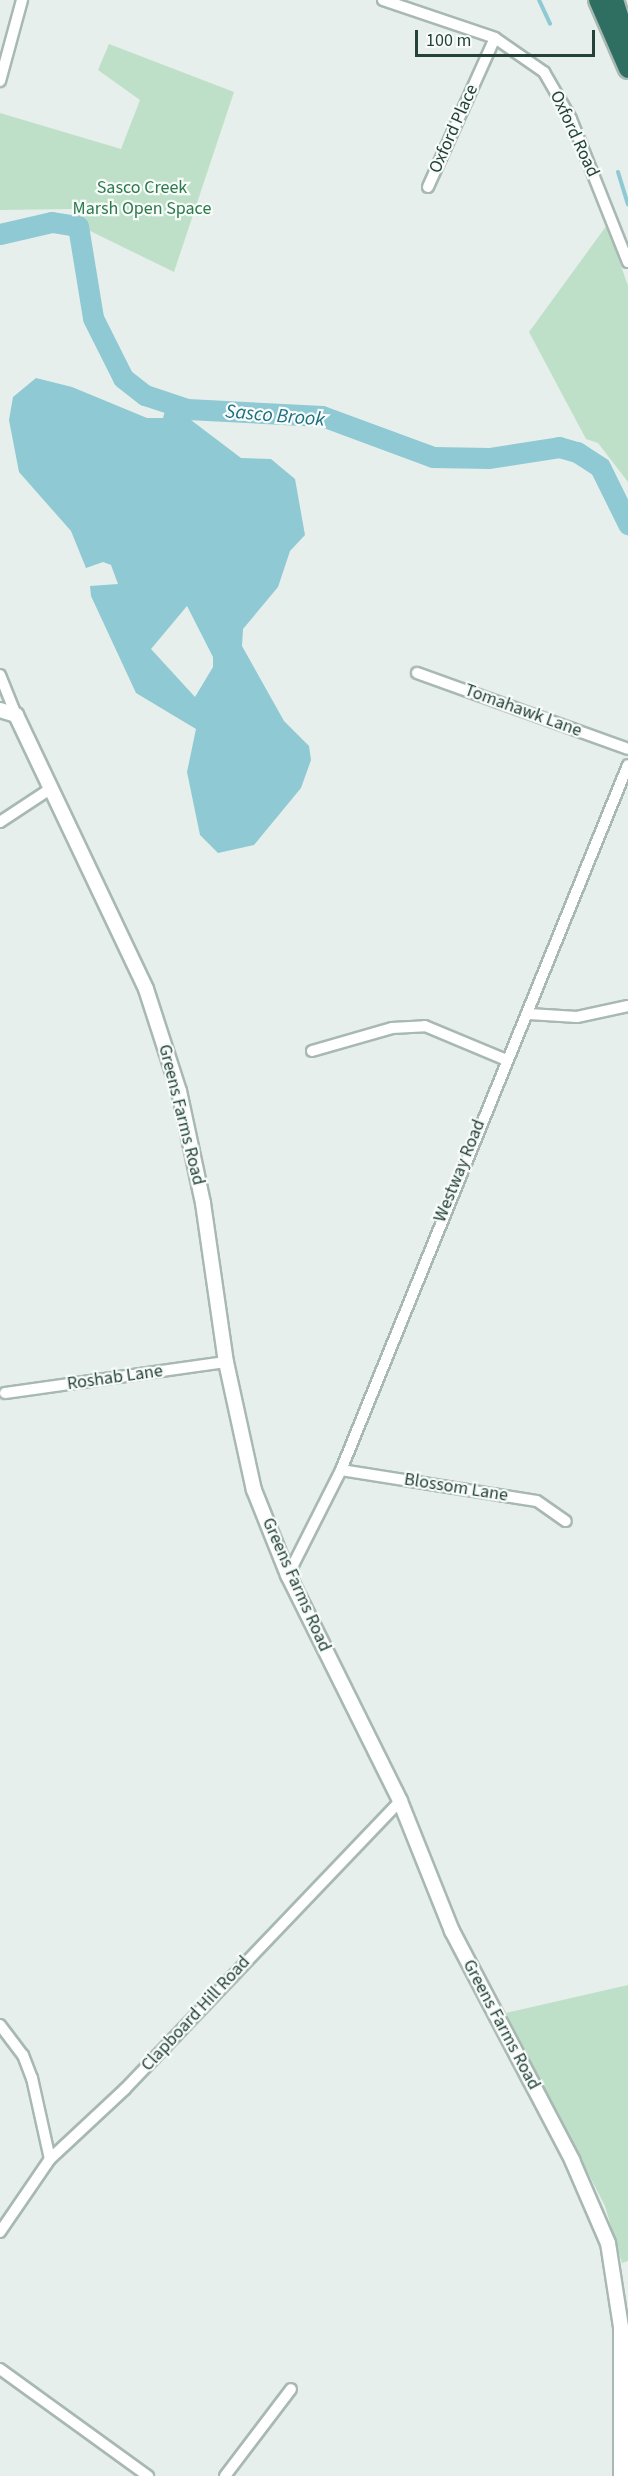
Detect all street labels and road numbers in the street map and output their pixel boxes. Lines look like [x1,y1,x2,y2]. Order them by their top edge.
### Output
street label: Oxford Place [425,81,483,177]
street label: Oxford Road [545,87,603,181]
street label: Tomahawk Lane [461,680,585,742]
street label: Greens Farms Road [153,1042,209,1188]
street label: Westway Road [430,1117,490,1225]
street label: Roshab Lane [66,1361,164,1395]
street label: Blossom Lane [403,1469,509,1507]
street label: Greens Farms Road [257,1515,335,1655]
street label: Clapboard Hill Road [137,1952,255,2076]
street label: Greens Farms Road [458,1956,544,2094]

